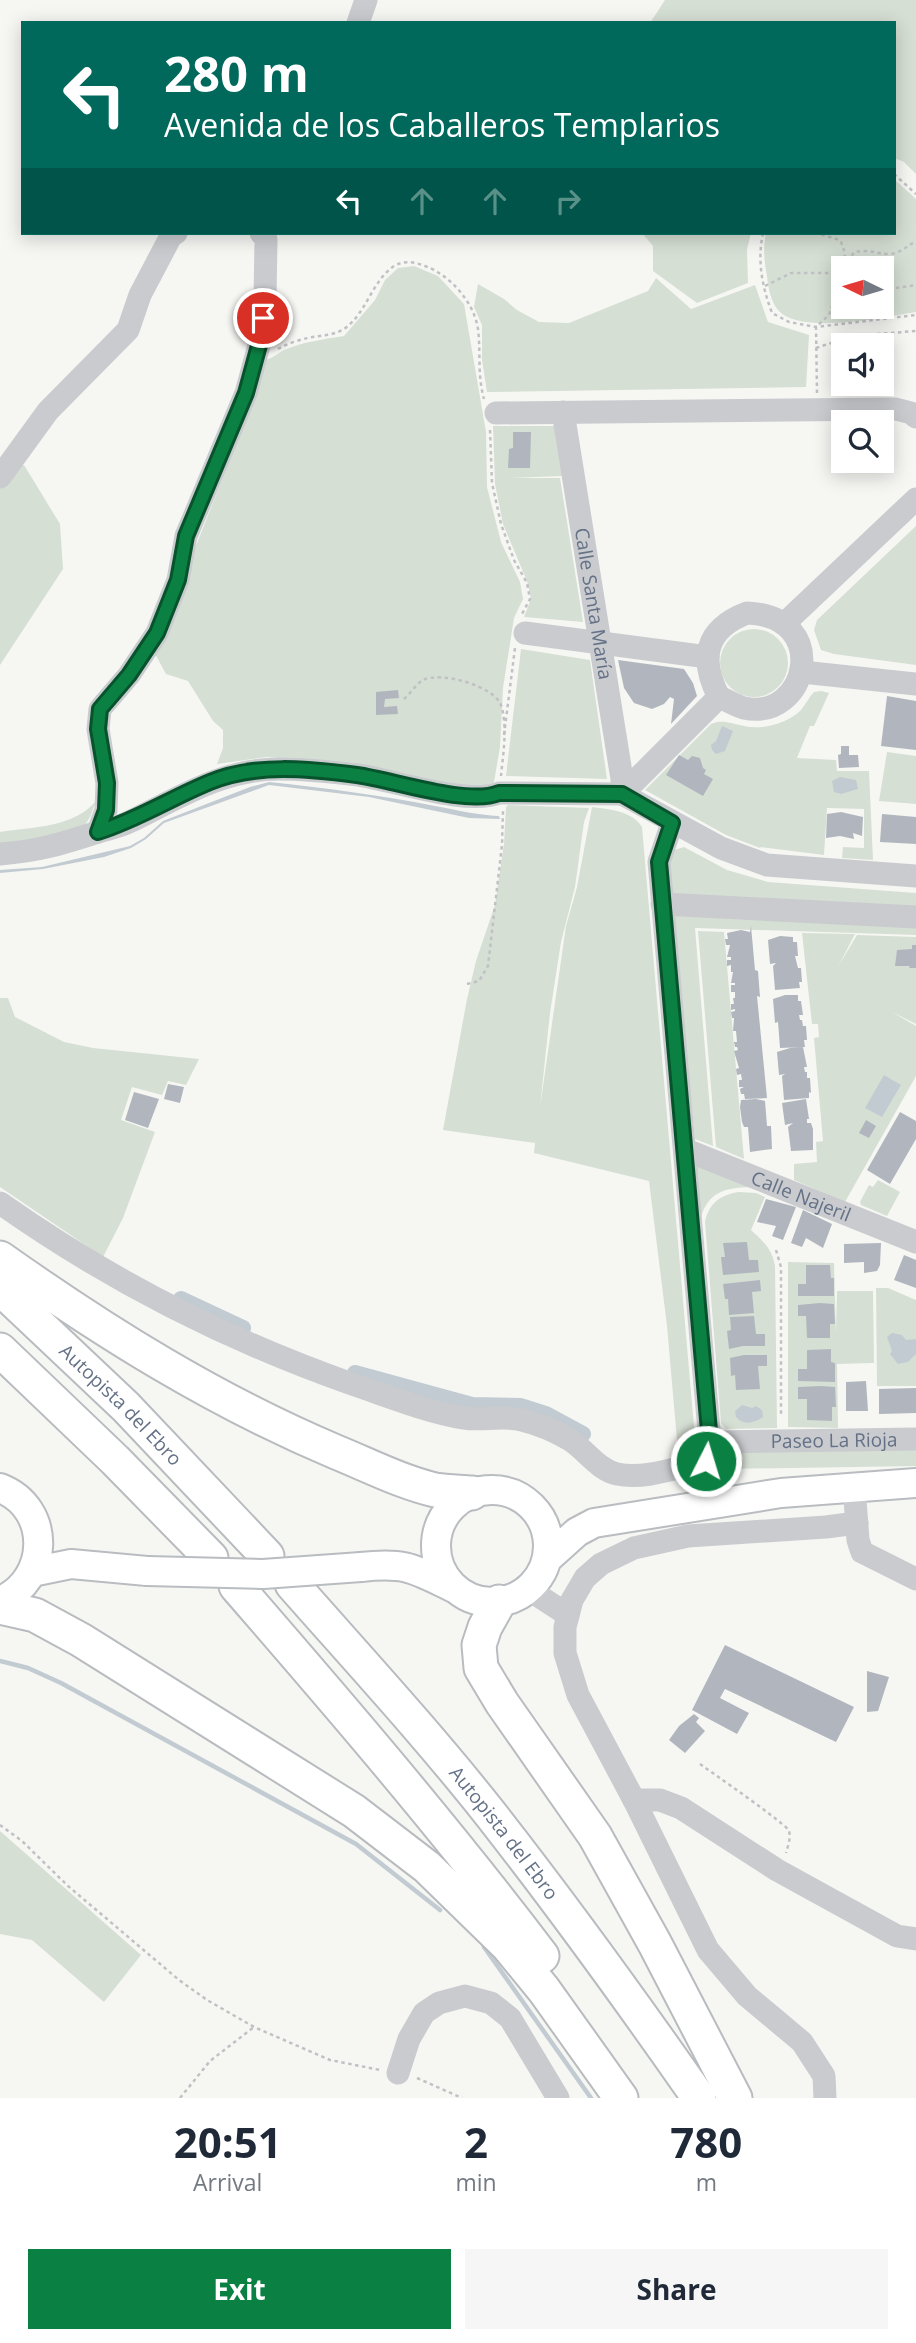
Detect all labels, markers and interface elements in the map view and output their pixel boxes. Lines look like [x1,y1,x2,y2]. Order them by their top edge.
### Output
text: 280 m [164,40,309,106]
icon: left [49,49,140,140]
text: Avenida de los Caballeros Templarios [164,103,720,146]
icon: left [330,182,368,220]
icon: ahead [403,182,441,220]
icon: ahead [476,182,514,220]
icon: right [549,182,587,220]
north arrow [831,256,894,318]
map controls [831,256,894,473]
pin [233,288,293,348]
icon: arrive [244,299,282,337]
button: sound [831,333,894,396]
button: search [831,410,894,473]
street label: Calle Santa María [569,526,619,681]
street label: Calle Najeril [747,1164,855,1228]
street label: Autopista del Ebro [54,1338,188,1471]
position arrow [669,1424,743,1498]
street label: Paseo La Rioja [770,1426,898,1454]
street label: Autopista del Ebro [444,1760,565,1905]
text: 20:51 [174,2113,282,2170]
text: 2 [464,2113,488,2170]
text: 780 [670,2113,742,2170]
text: Arrival [193,2166,262,2198]
text: min [455,2166,497,2198]
text: m [696,2166,717,2198]
button: Exit [28,2249,451,2329]
button: Share [465,2249,888,2329]

